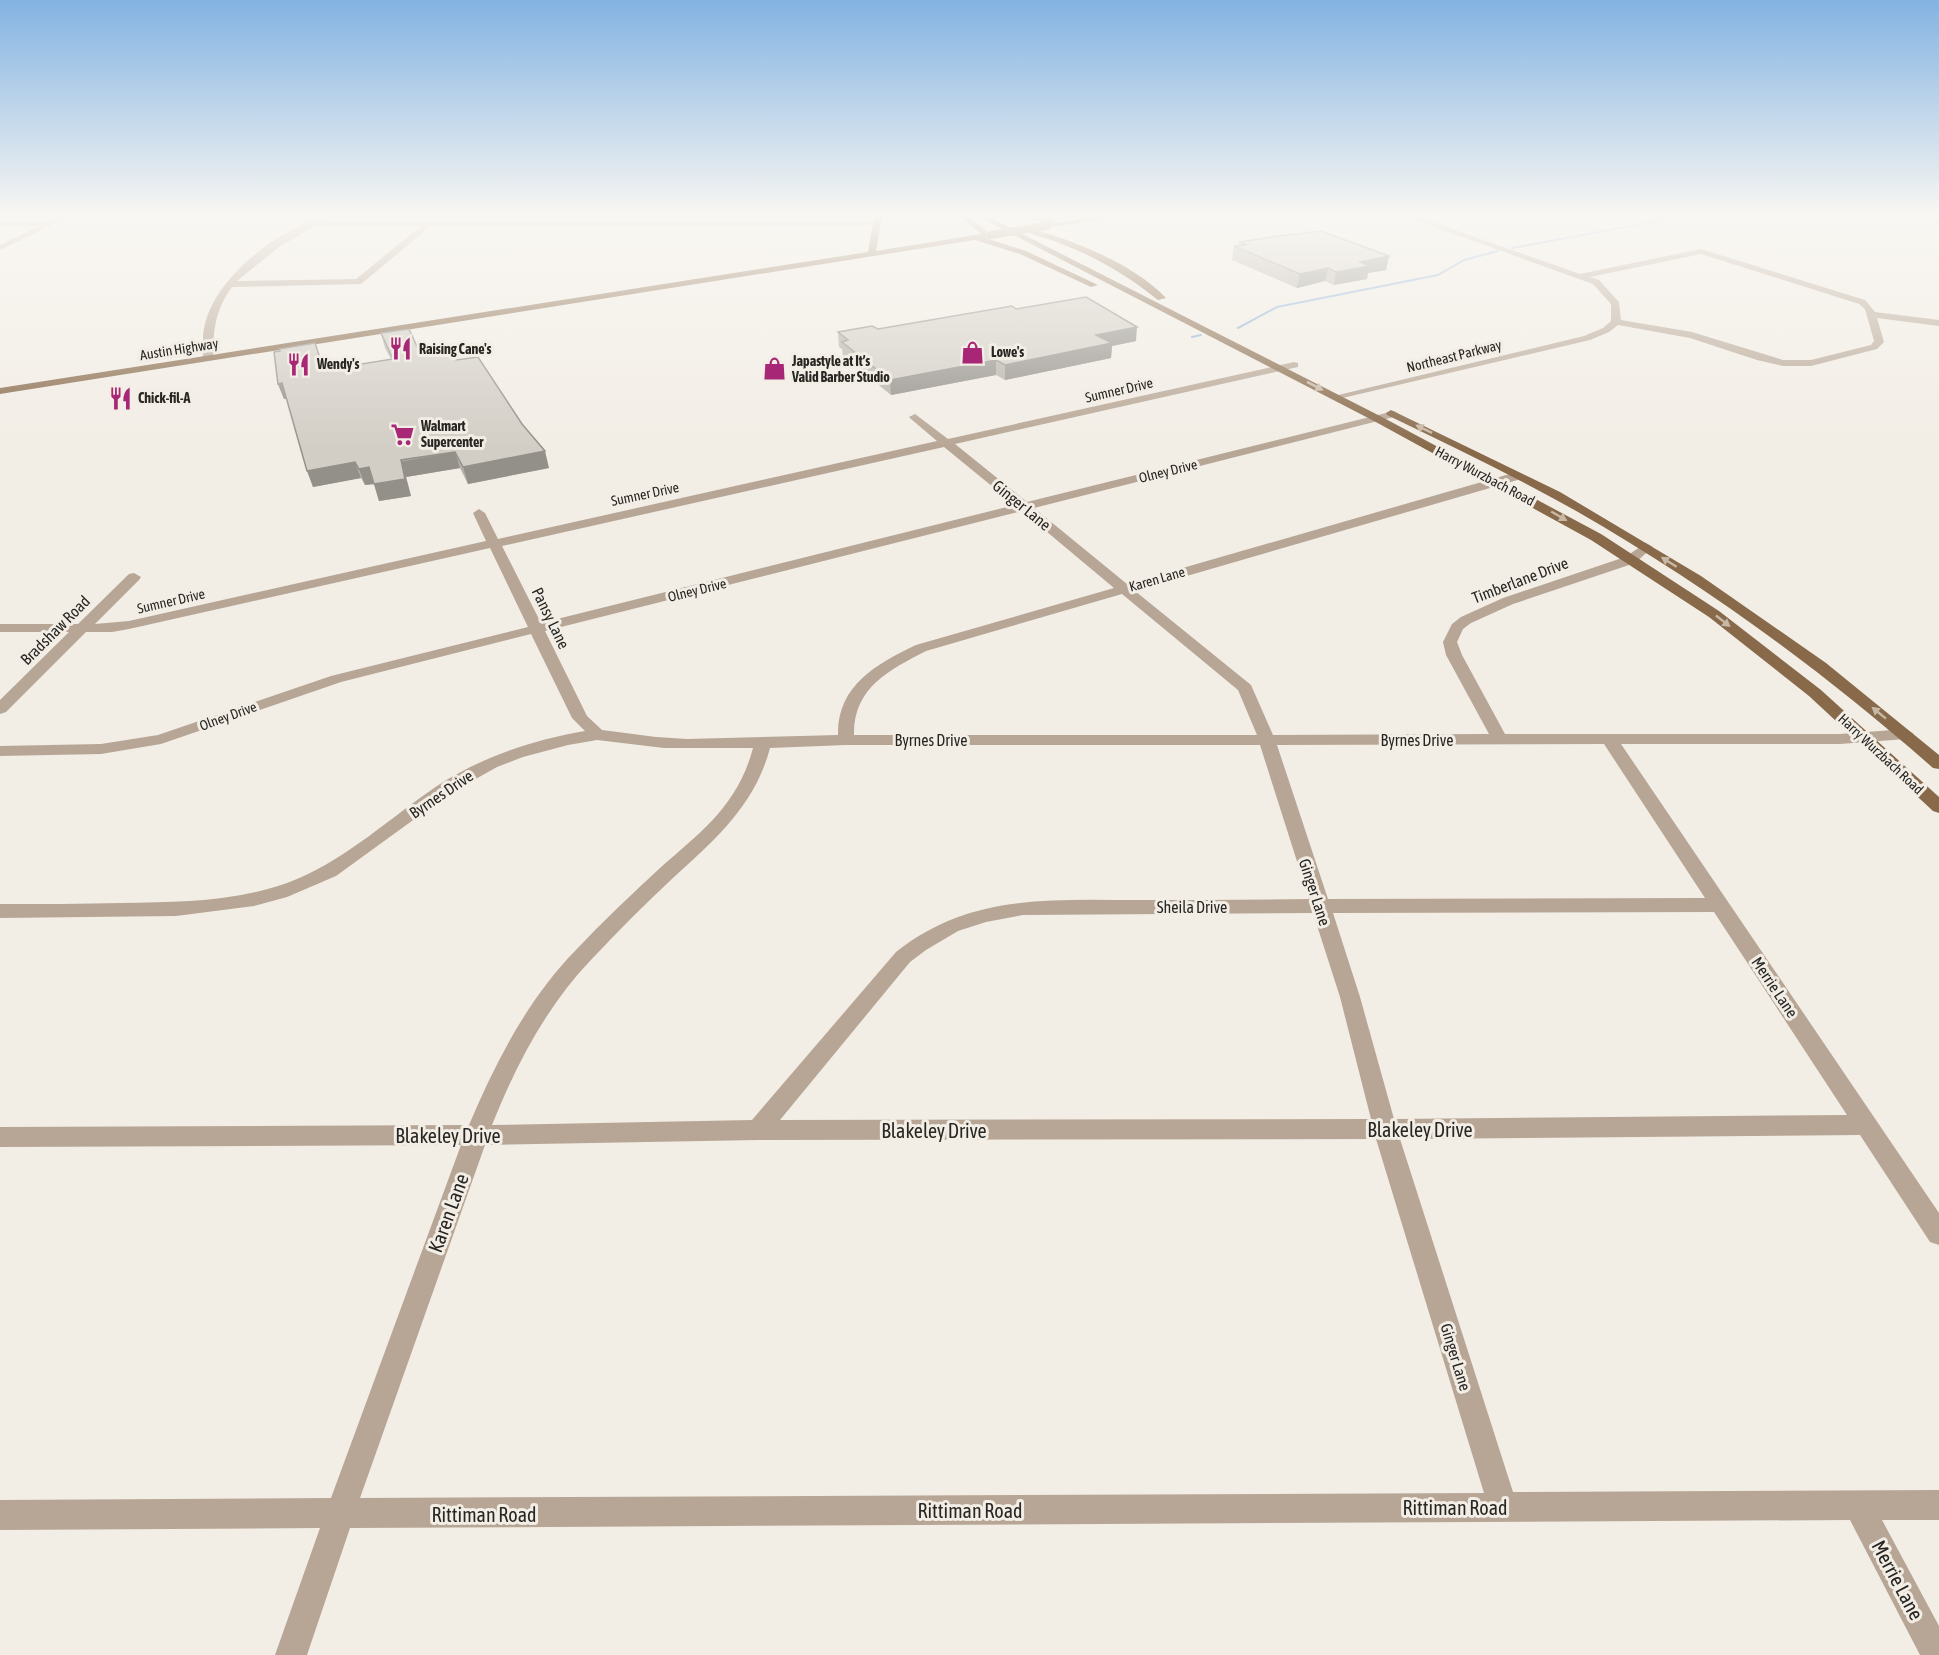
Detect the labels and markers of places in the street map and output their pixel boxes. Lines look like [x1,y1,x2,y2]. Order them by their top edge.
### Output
restaurant icon: Raising Cane's [388,336,414,362]
shop icon: Lowe's [960,339,986,365]
place label: Raising Cane's [419,341,491,357]
place label: Lowe's [991,344,1024,360]
restaurant icon: Wendy's [286,351,312,377]
place label: Japastyle at It’s Valid Barber Studio [791,353,890,385]
place label: Wendy's [316,356,360,372]
shop icon: Japastyle at It’s Valid Barber Studio [761,356,787,382]
restaurant icon: Chick-fil-A [107,385,133,411]
place label: Chick-fil-A [138,390,190,406]
place label: Walmart Supercenter [420,418,484,450]
supermarket icon: Walmart Supercenter [390,421,416,447]

